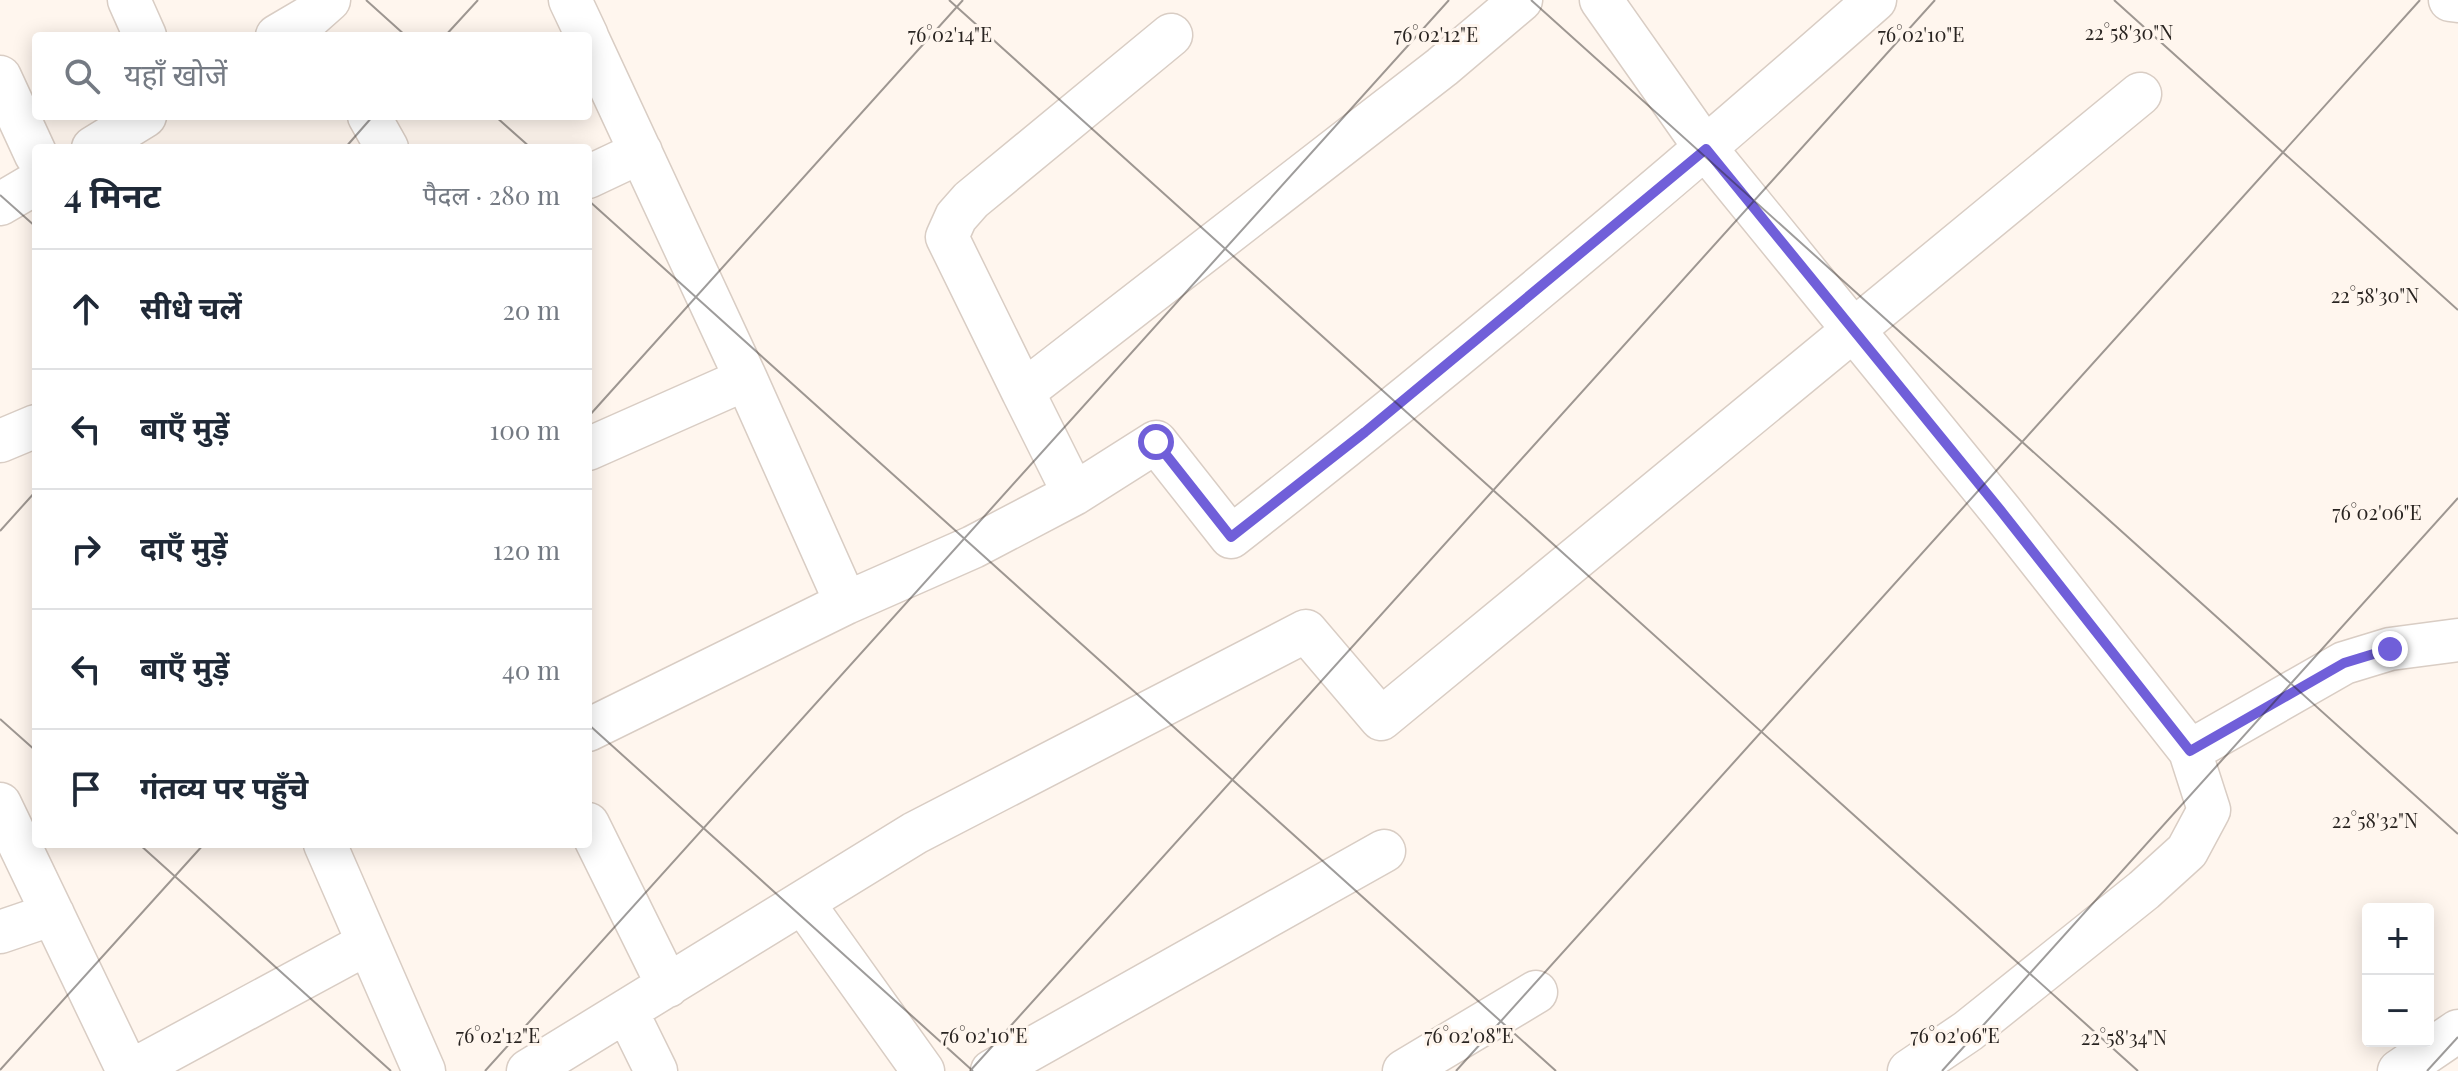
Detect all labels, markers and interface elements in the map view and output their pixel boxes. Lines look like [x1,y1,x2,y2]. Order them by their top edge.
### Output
text: 22°58'30"N [2085,18,2173,45]
text: 76°02'14"E [908,20,992,47]
text: 76°02'12"E [1394,20,1478,47]
text: 76°02'10"E [1878,20,1964,47]
search box [32,32,592,120]
icon: search [60,54,104,98]
text: यहाँ खोजें [124,54,227,94]
text: 4 मिनट [64,171,161,217]
text: पैदल · 280 m [423,177,560,212]
text: 22°58'30"N [2331,281,2419,308]
icon: ahead [64,287,108,331]
text: सीधे चलें [140,287,242,327]
text: 20 m [502,292,560,327]
icon: left [64,407,108,451]
text: बाएँ मुड़ें [140,407,229,447]
text: 100 m [490,412,560,447]
route start [1138,424,1174,460]
text: 76°02'06"E [2332,498,2422,525]
icon: right [64,527,108,571]
text: दाएँ मुड़ें [140,527,228,567]
text: 120 m [493,532,560,567]
route end [2372,631,2408,667]
icon: left [64,647,108,691]
text: बाएँ मुड़ें [140,647,229,687]
text: 40 m [502,652,560,687]
icon: arrive [64,767,108,811]
text: गंतव्य पर पहुँचे [140,767,308,807]
text: 22°58'32"N [2332,806,2418,833]
map controls [2362,903,2434,1047]
button: + [2362,903,2434,975]
button: − [2362,975,2434,1047]
text: 76°02'12"E [456,1021,540,1048]
text: 76°02'10"E [941,1021,1027,1048]
text: 76°02'08"E [1424,1021,1514,1048]
text: 76°02'06"E [1910,1021,2000,1048]
text: 22°58'34"N [2081,1023,2167,1050]

